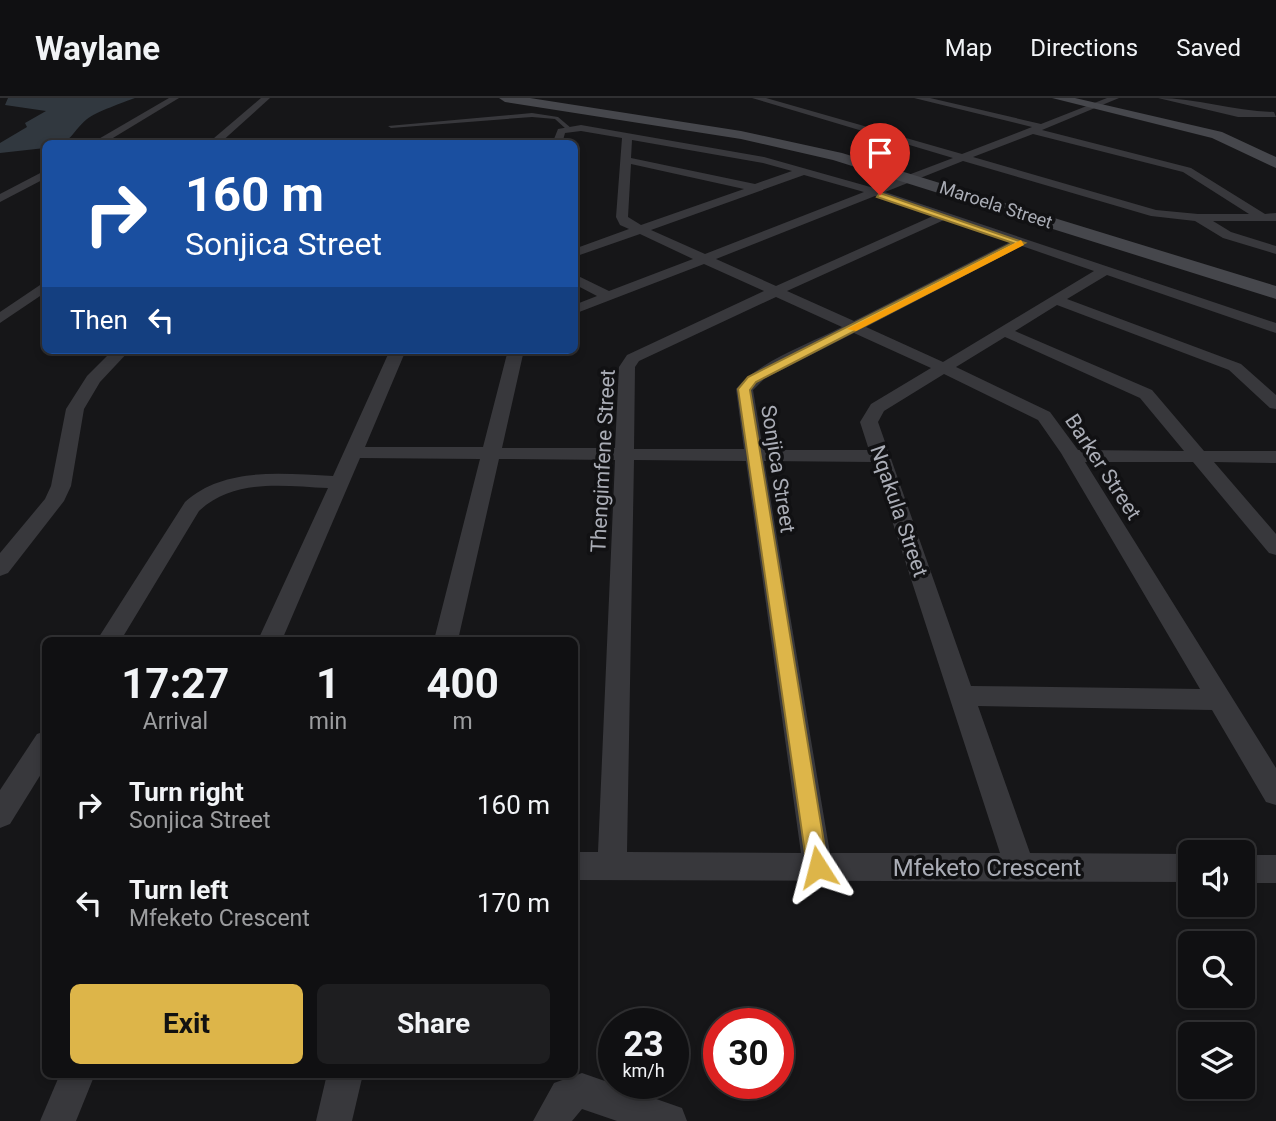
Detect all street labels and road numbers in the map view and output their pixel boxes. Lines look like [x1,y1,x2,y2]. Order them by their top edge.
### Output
street label: Maroela Street [937,176,1055,233]
street label: Thengimfene Street [586,369,620,553]
street label: Sonjica Street [756,403,800,535]
street label: Barker Street [1060,410,1146,524]
street label: Nqakula Street [865,442,933,580]
street label: Mfeketo Crescent [893,854,1081,882]

